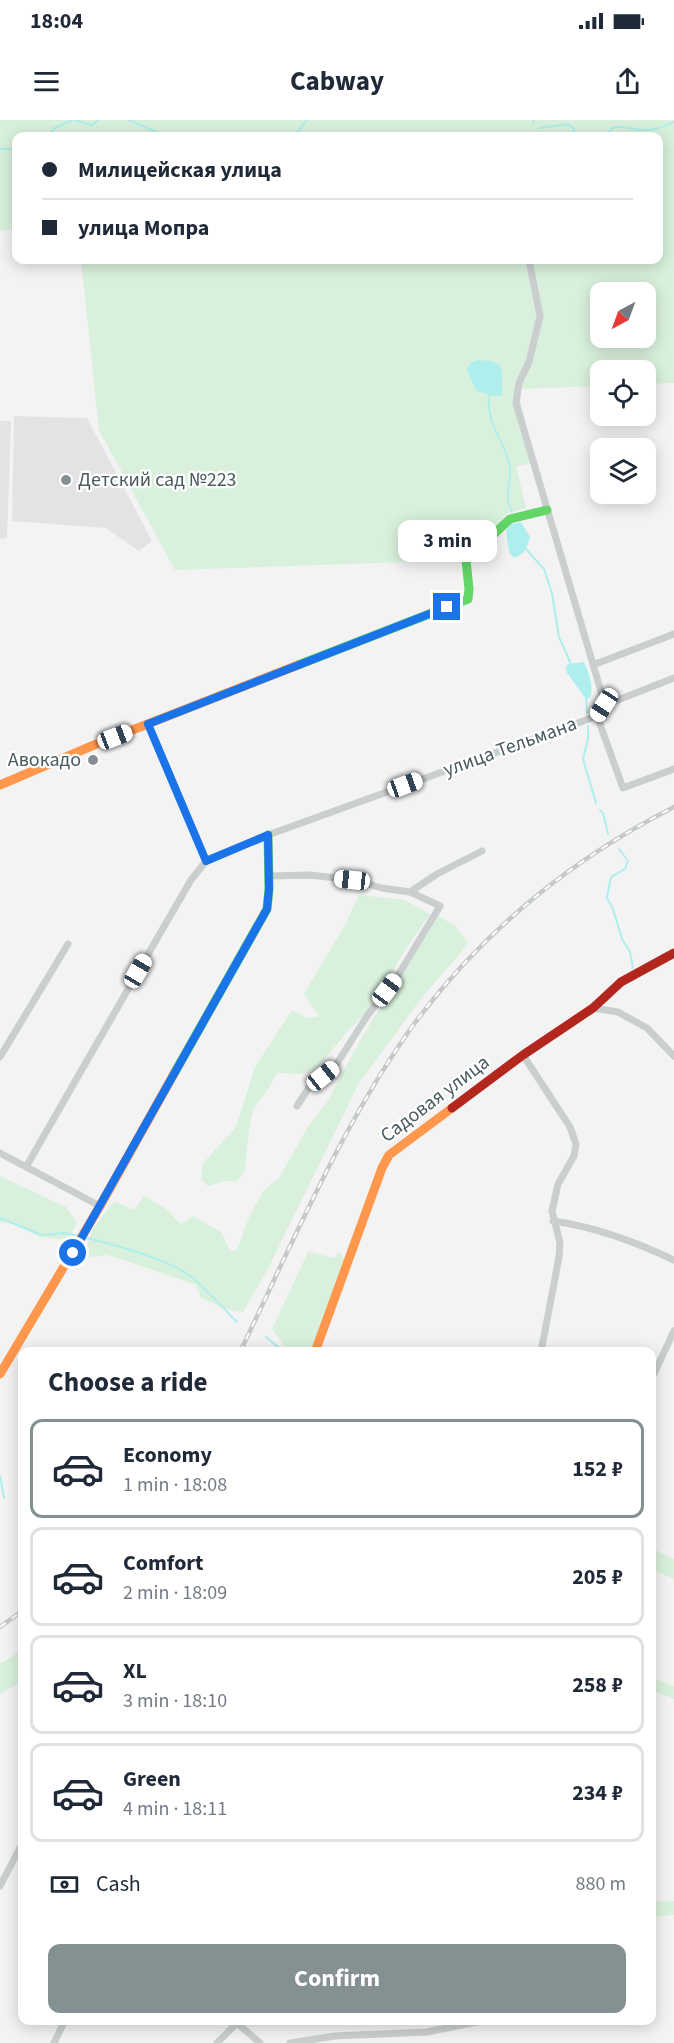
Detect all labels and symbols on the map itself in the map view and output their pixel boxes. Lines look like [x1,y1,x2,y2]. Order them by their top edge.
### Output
north arrow [590,282,656,348]
place label: Детский сад №223 [78,466,237,494]
marker: Детский сад №223 [59,473,73,487]
callout: 3 min [398,520,496,562]
route end [433,593,460,620]
car [587,685,621,725]
street label: улица Тельмана [439,710,581,784]
car [95,722,135,752]
place label: Авокадо [8,746,81,774]
marker: Авокадо [86,753,100,767]
car [385,770,425,800]
car [333,869,371,891]
car [121,951,155,991]
car [369,970,405,1010]
street label: Садовая улица [375,1049,495,1149]
car [303,1058,343,1094]
route start [59,1239,86,1266]

